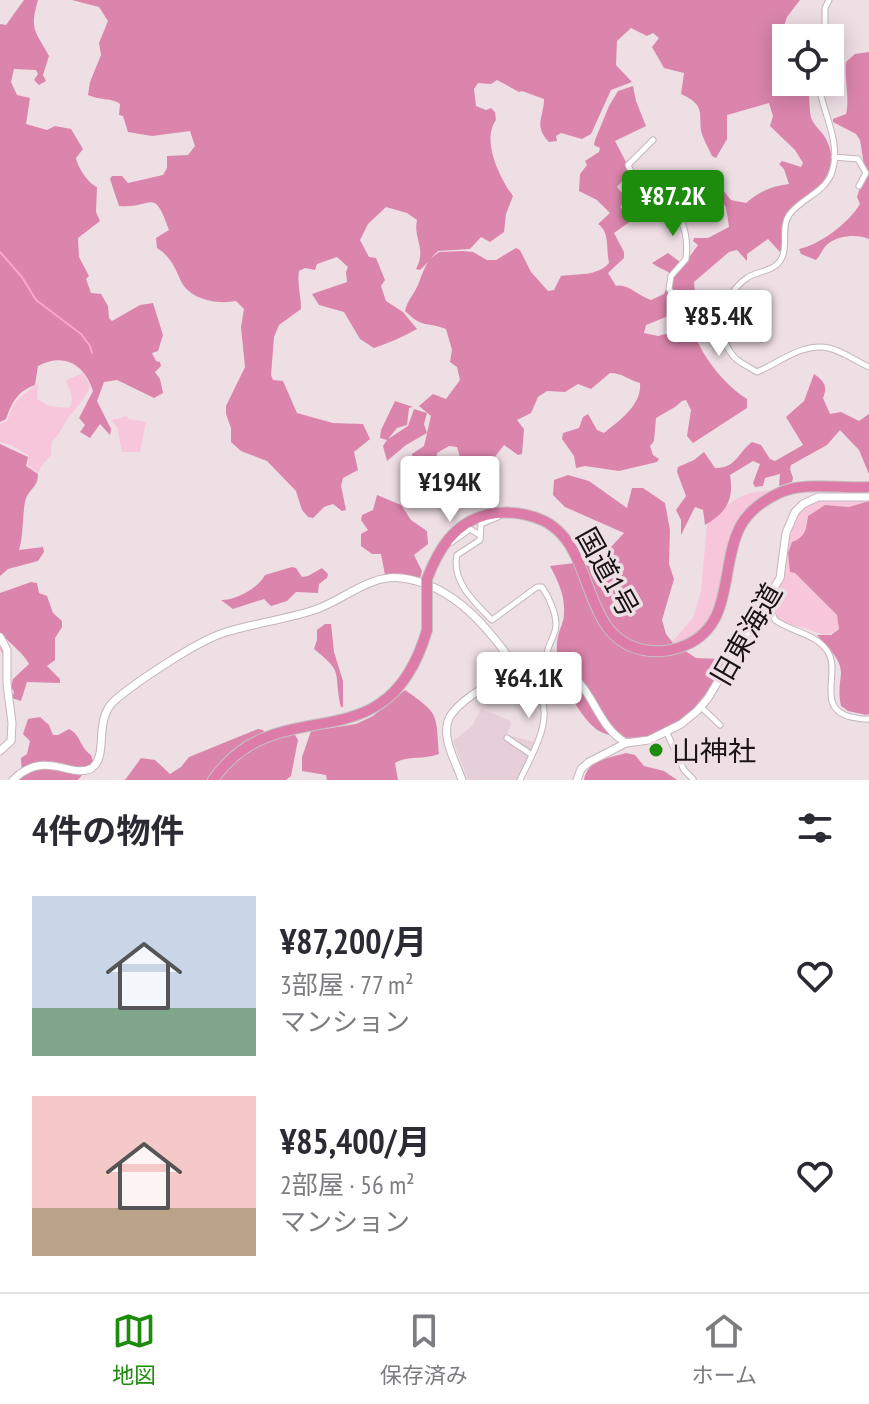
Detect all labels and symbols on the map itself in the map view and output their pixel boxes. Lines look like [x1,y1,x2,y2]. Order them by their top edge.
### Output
pin: ¥87.2K [608,170,738,238]
pin: ¥85.4K [654,290,784,358]
pin: ¥194K [394,456,506,524]
street label: 国道1号 [568,521,648,623]
street label: 旧東海道 [702,576,790,692]
pin: ¥64.1K [464,652,594,720]
place label: 山神社 [672,732,756,769]
marker: 山神社 [647,741,665,759]

